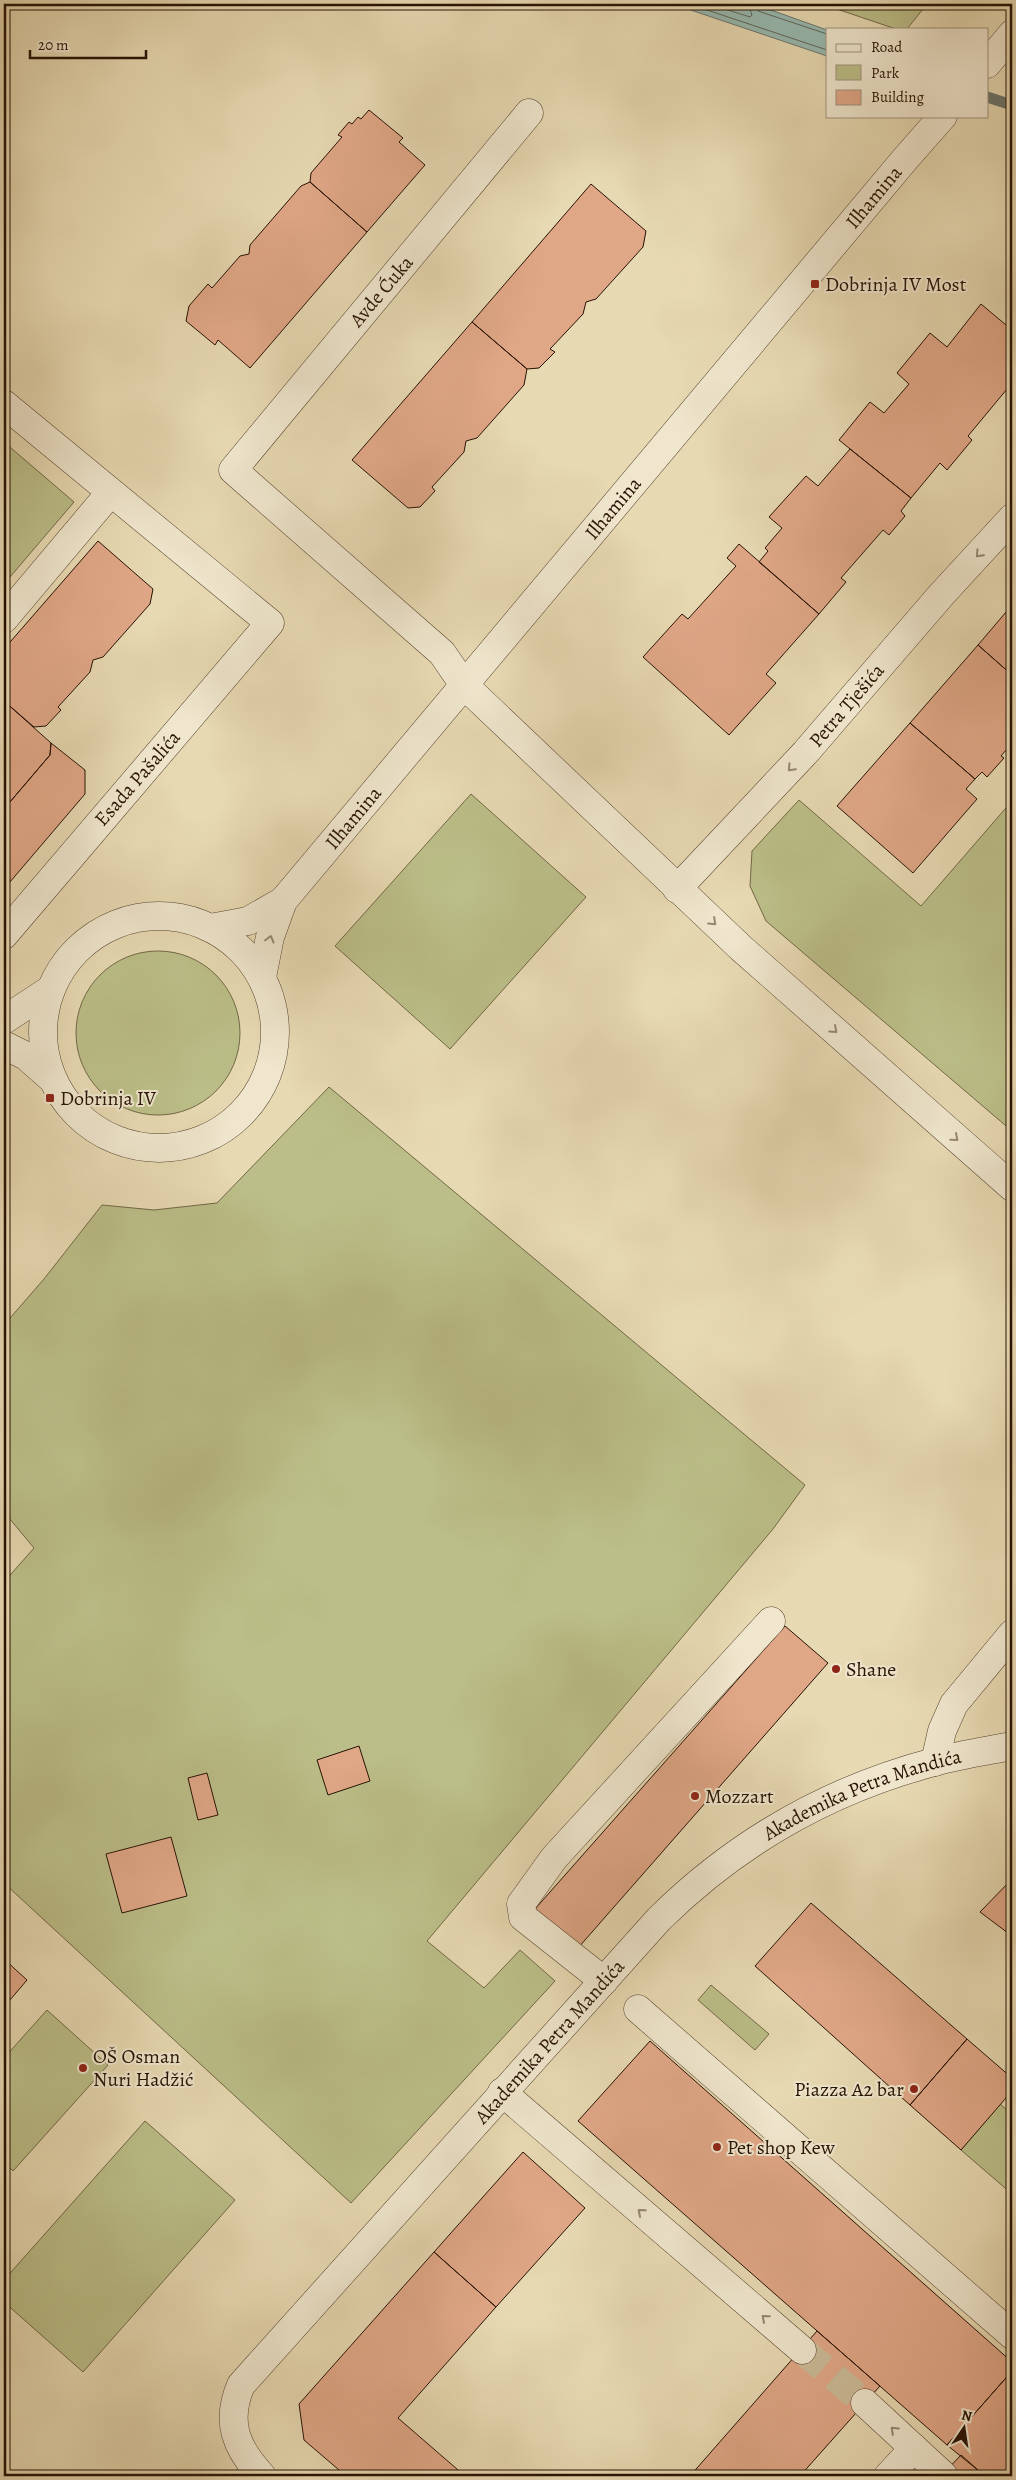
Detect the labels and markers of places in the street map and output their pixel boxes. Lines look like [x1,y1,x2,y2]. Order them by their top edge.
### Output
place label: Dobrinja IV Most [825,271,967,298]
marker: Dobrinja IV Most [809,278,821,290]
place label: Dobrinja IV [60,1085,157,1112]
marker: Dobrinja IV [44,1092,56,1104]
place label: Shane [846,1656,896,1683]
marker: Shane [830,1663,842,1675]
place label: Mozzart [705,1783,774,1810]
marker: Mozzart [689,1790,701,1802]
place label: OŠ Osman Nuri Hadžić [93,2043,194,2093]
marker: OŠ Osman Nuri Hadžić [77,2062,89,2074]
place label: Piazza A2 bar [794,2076,904,2103]
marker: Piazza A2 bar [908,2083,920,2095]
place label: Pet shop Kew [727,2134,836,2161]
marker: Pet shop Kew [711,2141,723,2153]

